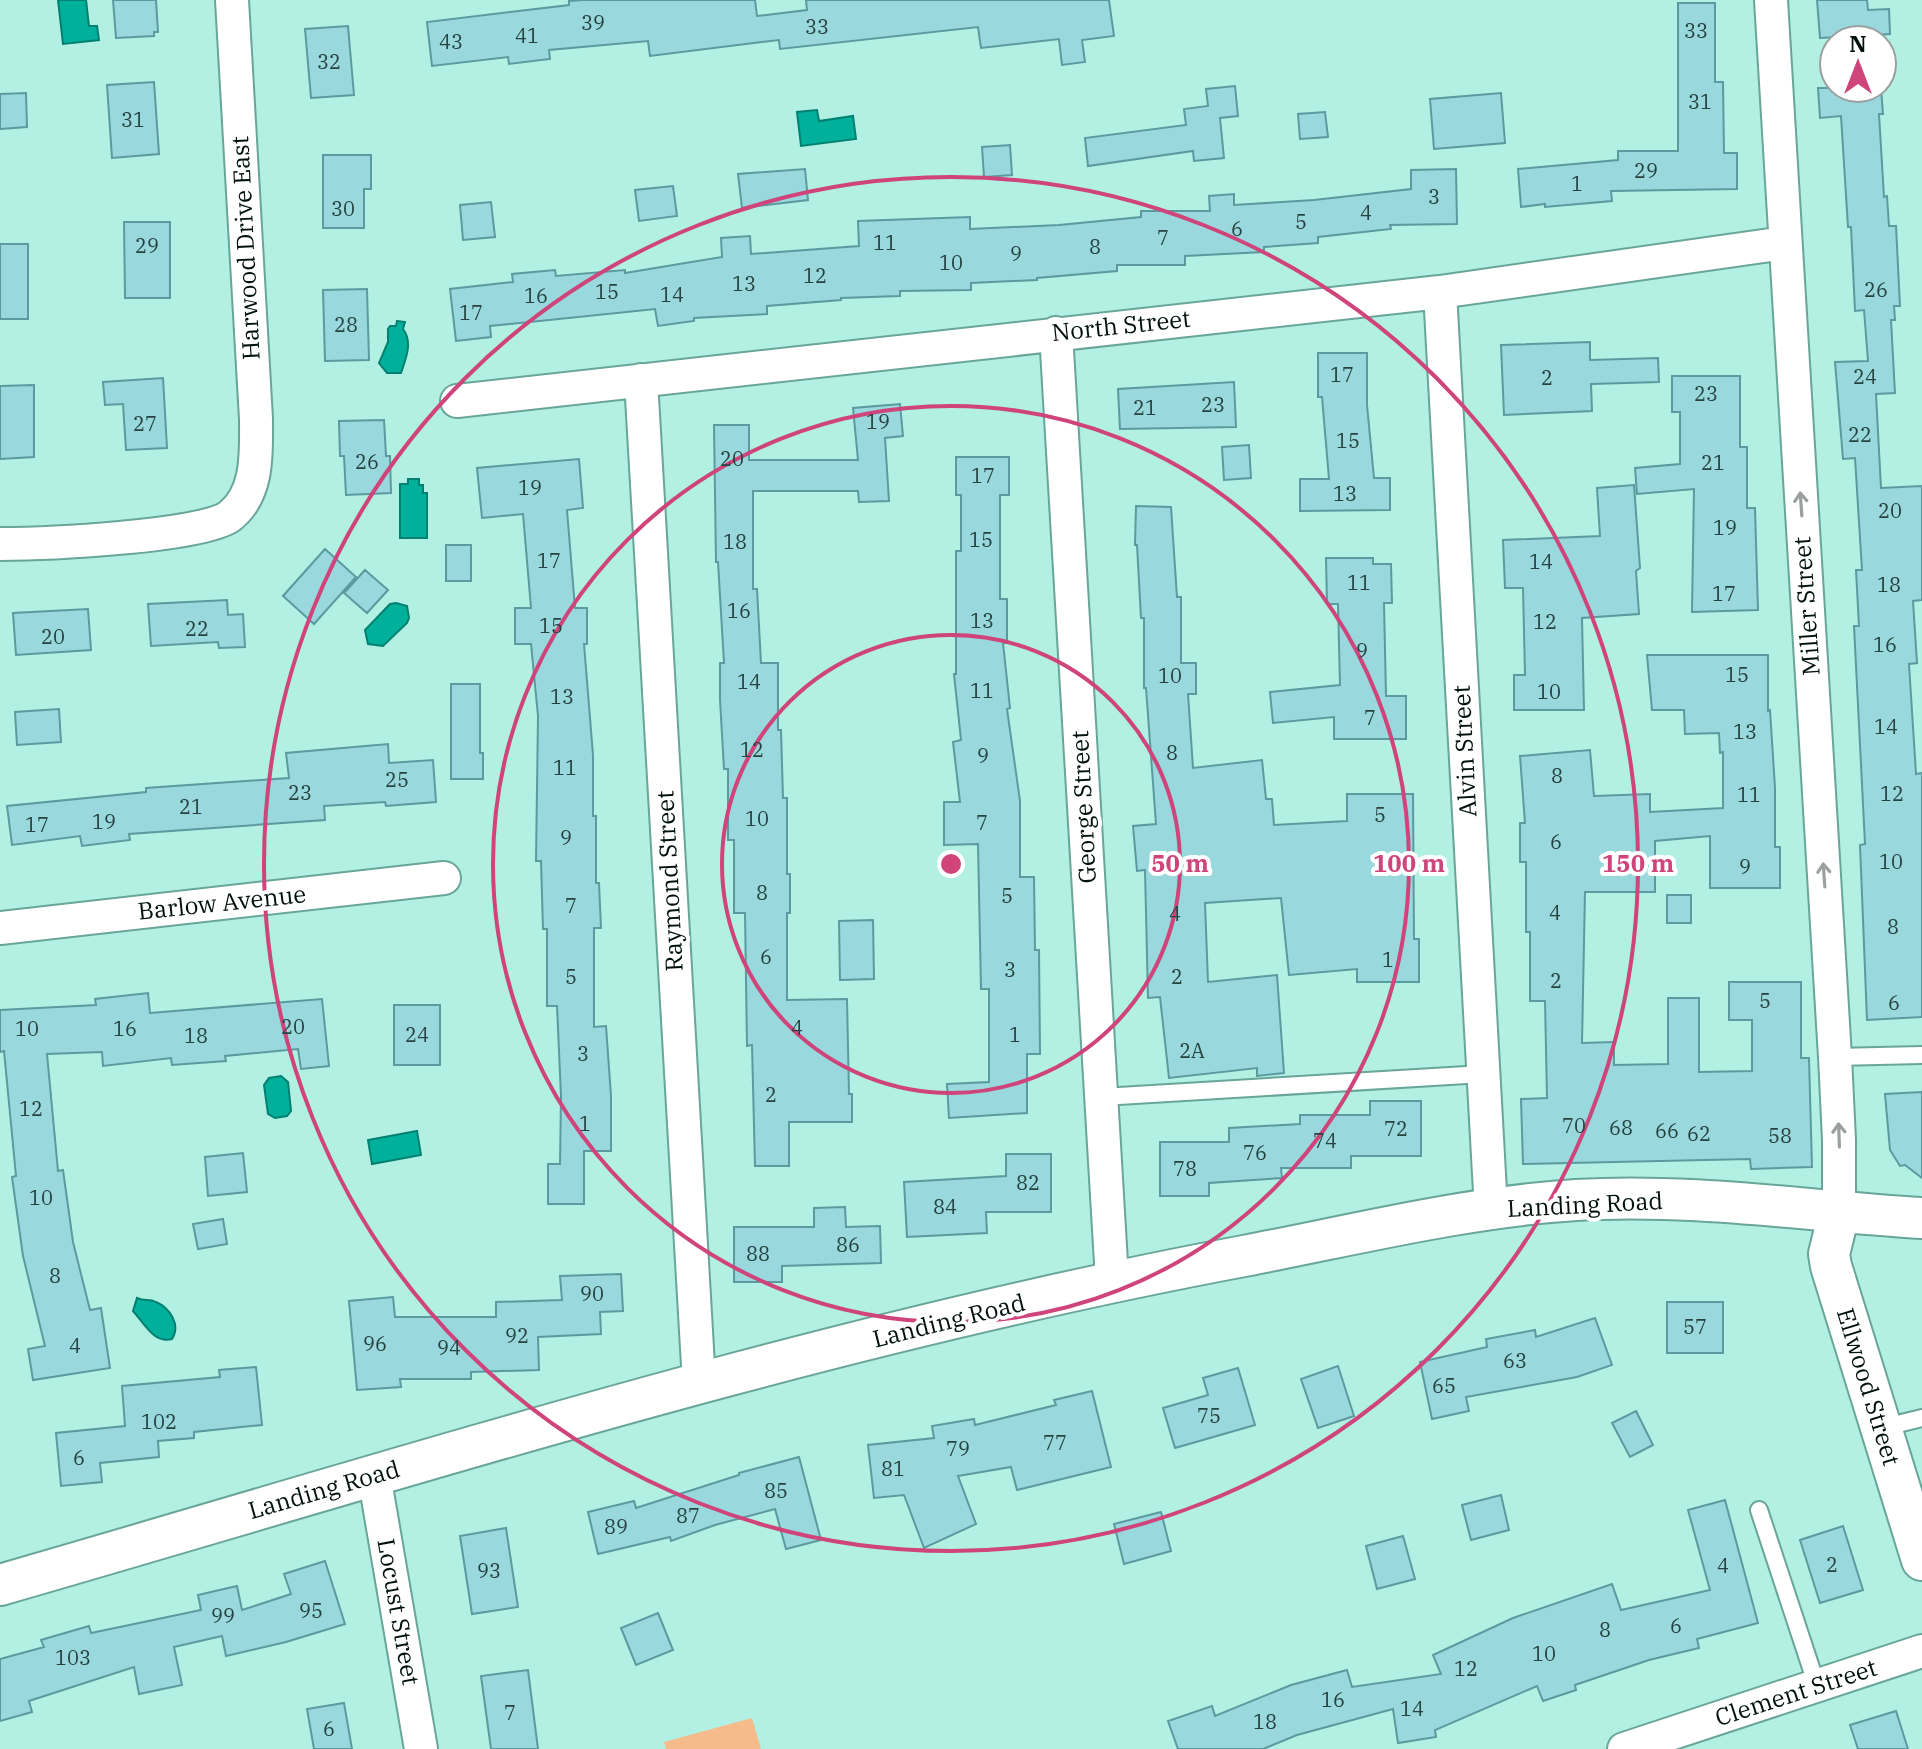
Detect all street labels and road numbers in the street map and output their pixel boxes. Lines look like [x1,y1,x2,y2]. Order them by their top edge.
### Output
street label: Harwood Drive East [223,135,267,361]
street label: North Street [1050,302,1192,348]
street label: Miller Street [1785,535,1827,677]
street label: Alvin Street [1445,684,1483,818]
street label: George Street [1063,730,1103,884]
street label: Raymond Street [648,790,690,972]
street label: Barlow Avenue [136,877,308,927]
street label: Landing Road [1506,1184,1664,1224]
street label: Landing Road [869,1286,1028,1354]
street label: Ellwood Street [1830,1304,1908,1470]
street label: Landing Road [244,1452,403,1526]
street label: Locust Street [370,1536,428,1688]
street label: Clement Street [1711,1651,1881,1733]

